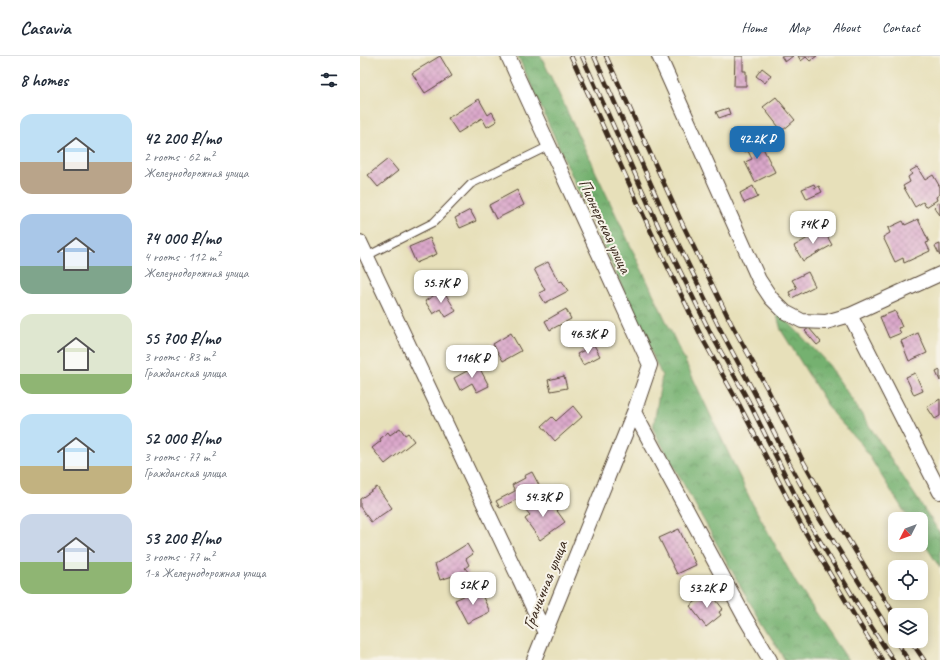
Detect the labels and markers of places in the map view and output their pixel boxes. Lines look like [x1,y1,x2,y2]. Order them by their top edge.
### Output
pin: 42.2K ₽ [720,126,794,160]
pin: 74K ₽ [785,211,841,245]
pin: 55.7K ₽ [404,270,478,304]
pin: 46.3K ₽ [551,321,625,355]
pin: 116K ₽ [439,345,505,379]
pin: 54.3K ₽ [506,484,580,518]
pin: 52K ₽ [445,572,501,606]
pin: 53.2K ₽ [670,575,744,609]

